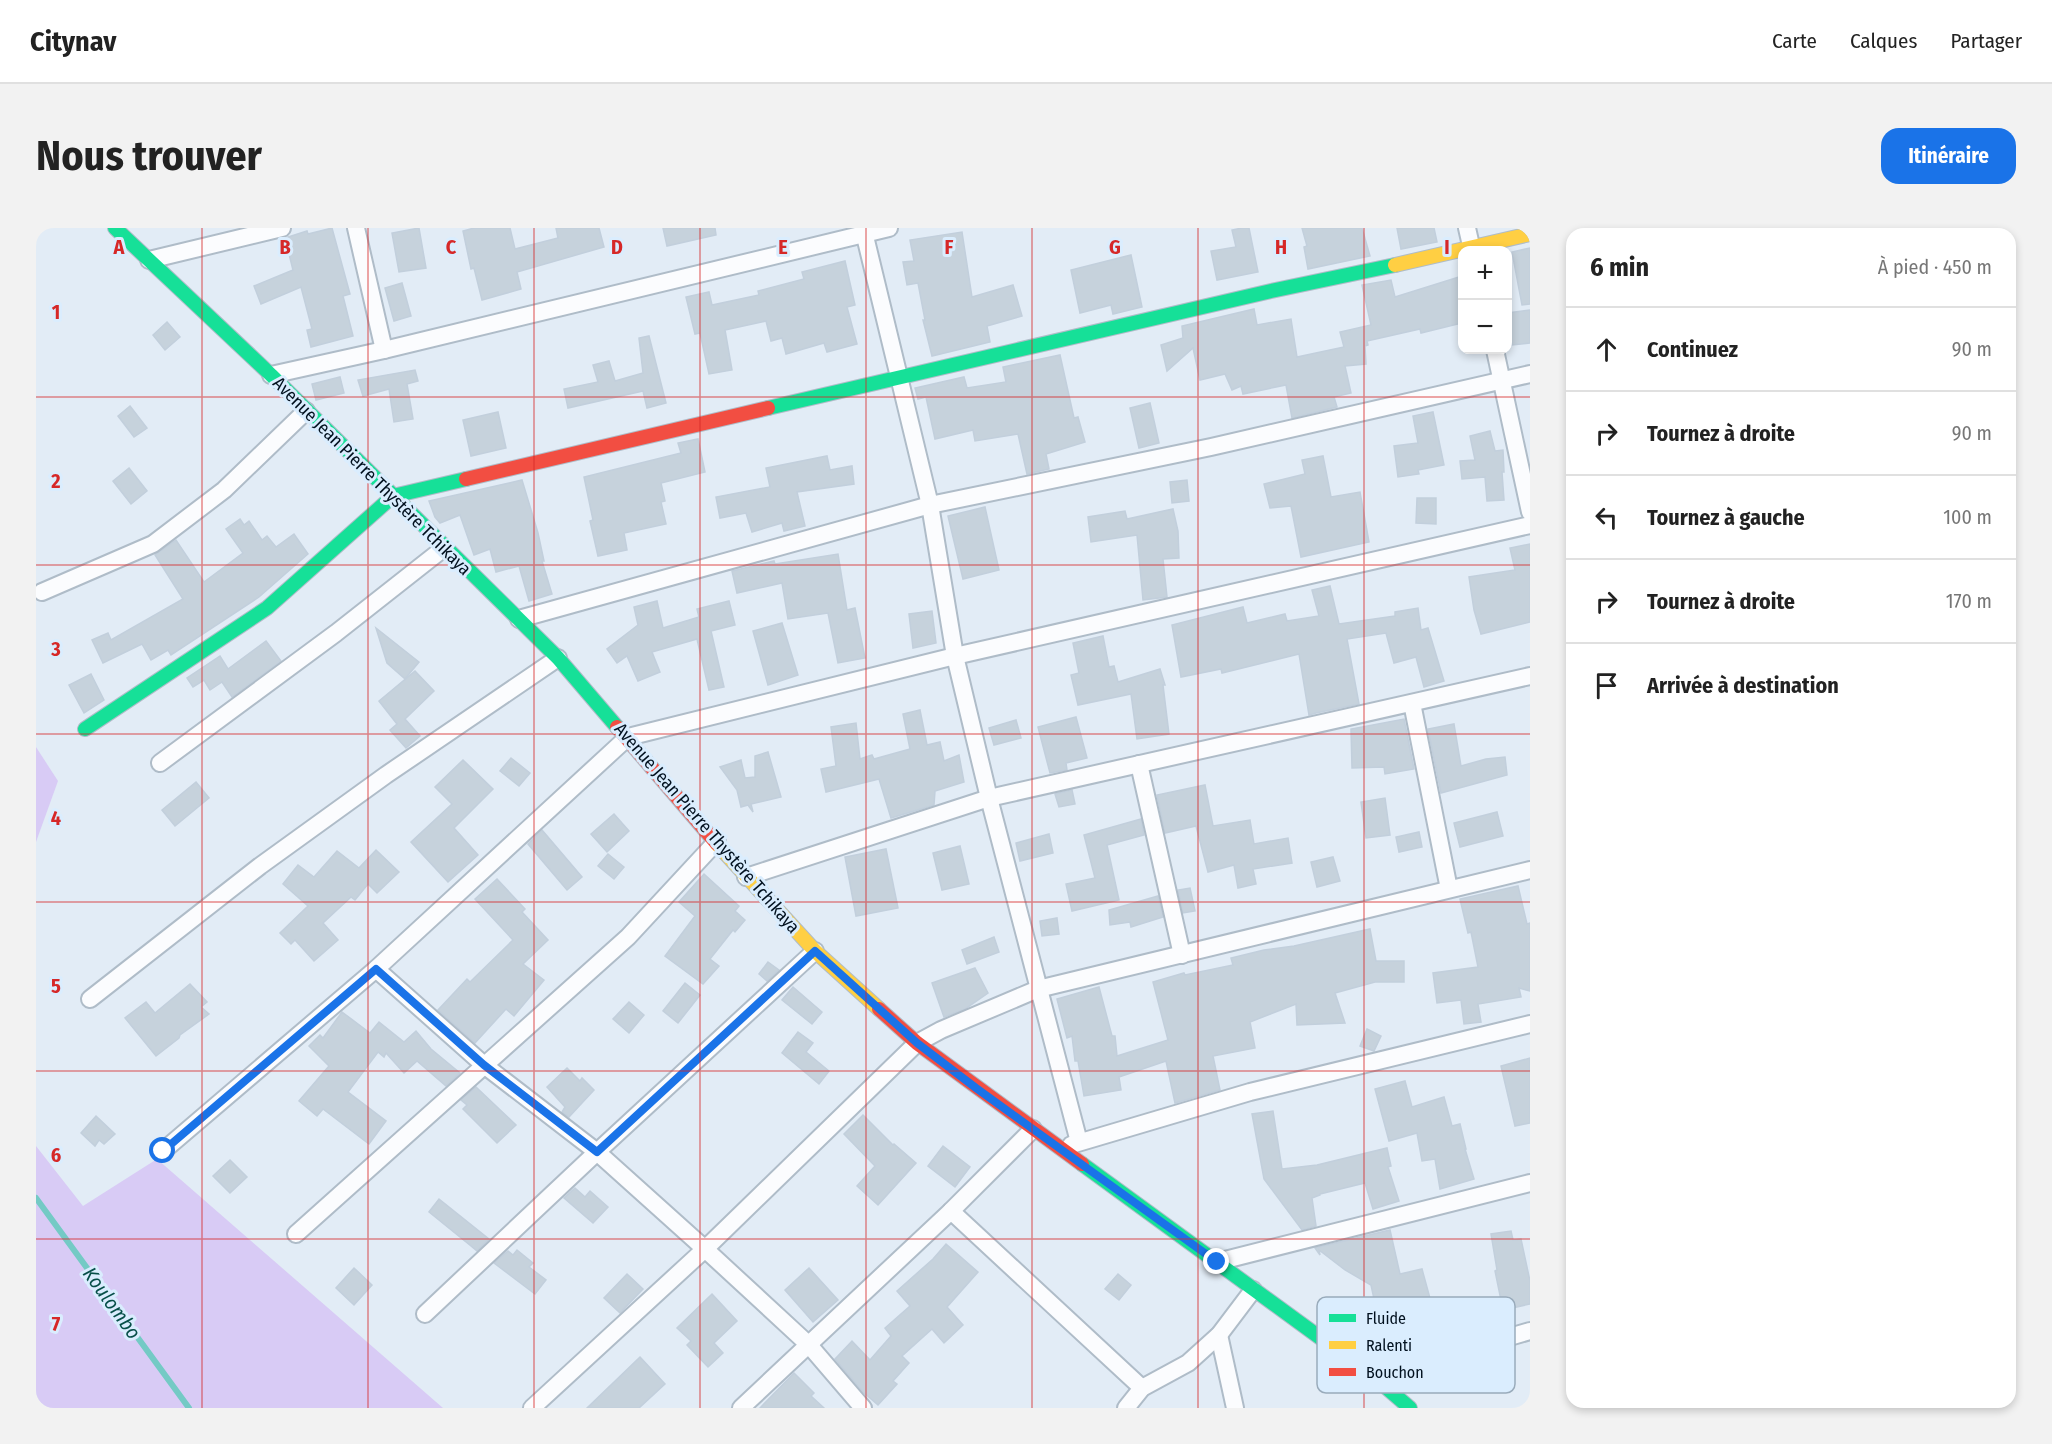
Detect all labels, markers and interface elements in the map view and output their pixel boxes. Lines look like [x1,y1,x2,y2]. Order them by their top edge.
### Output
text: Citynav [30,25,116,58]
text: Carte [1772,28,1817,54]
text: Calques [1850,28,1917,54]
text: Partager [1950,28,2022,54]
button: Itinéraire [1881,128,2016,184]
text: Nous trouver [36,131,262,181]
text: A [113,235,126,259]
text: B [279,235,291,259]
text: C [446,235,457,259]
text: D [611,235,623,259]
text: E [778,235,788,259]
text: F [945,235,954,259]
text: G [1109,235,1121,259]
text: H [1275,235,1287,259]
text: I [1444,235,1450,259]
map controls [1458,246,1512,354]
button: + [1458,246,1512,300]
text: 6 min [1590,252,1649,283]
text: À pied · 450 m [1878,255,1992,279]
text: 1 [52,300,60,324]
button: − [1458,300,1512,354]
icon: ahead [1590,333,1623,366]
text: Continuez [1647,336,1738,363]
text: 90 m [1952,337,1992,361]
street label: Avenue Jean Pierre Thystère Tchikaya [268,372,476,580]
icon: right [1590,417,1623,450]
text: Tournez à droite [1647,420,1795,447]
text: 90 m [1952,421,1992,445]
text: 2 [50,469,61,493]
icon: left [1590,501,1623,534]
text: Tournez à gauche [1647,504,1805,531]
text: 100 m [1943,505,1992,529]
icon: right [1590,585,1623,618]
text: Tournez à droite [1647,588,1795,615]
text: 170 m [1946,589,1992,613]
text: 3 [50,637,61,661]
icon: arrive [1590,669,1623,702]
text: Arrivée à destination [1647,672,1839,699]
street label: Avenue Jean Pierre Thystère Tchikaya [610,718,804,938]
text: 4 [51,806,61,830]
text: 5 [51,974,61,998]
route start [149,1137,175,1163]
text: 6 [51,1143,61,1167]
route end [1203,1248,1229,1274]
water label: Koulombo [78,1262,146,1344]
legend [1317,1297,1515,1393]
text: Fluide [1366,1309,1406,1328]
text: 7 [52,1312,61,1336]
text: Ralenti [1366,1336,1412,1355]
text: Bouchon [1366,1363,1424,1382]

